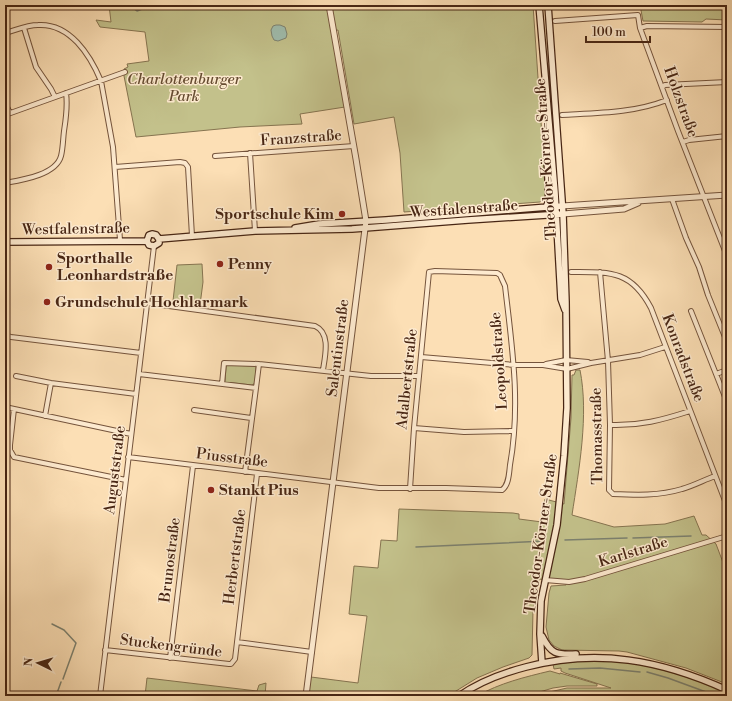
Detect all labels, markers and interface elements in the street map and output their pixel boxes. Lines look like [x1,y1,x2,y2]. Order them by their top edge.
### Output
scale bar [586,18,650,44]
text: 100 m [592,25,626,40]
street label: Holzstraße [659,64,703,140]
park label: Charlottenburger Park [127,70,242,106]
street label: Theodor-Körner-Straße [531,78,561,240]
street label: Franzstraße [260,126,342,150]
street label: Westfalenstraße [408,196,519,222]
place label: Sportschule Kim [215,205,334,224]
marker: Sportschule Kim [337,209,347,219]
street label: Westfalenstraße [21,219,130,239]
place label: Sporthalle Leonhardstraße [57,249,173,285]
place label: Penny [228,255,272,274]
marker: Penny [215,259,225,269]
marker: Sporthalle Leonhardstraße [44,262,54,272]
place label: Grundschule Hochlarmark [55,293,249,312]
marker: Grundschule Hochlarmark [42,297,52,307]
street label: Salentinstraße [323,298,353,398]
street label: Leopoldstraße [486,311,512,411]
street label: Konradstraße [658,311,708,405]
street label: Adalbertstraße [392,328,422,431]
street label: Thomasstraße [587,387,607,485]
street label: Auguststraße [100,425,130,516]
street label: Piusstraße [195,444,269,472]
street label: Theodor-Körner-Straße [520,452,562,616]
place label: Stankt Pius [219,481,299,500]
marker: Stankt Pius [206,485,216,495]
street label: Herbertstraße [220,508,250,606]
street label: Brunostraße [155,516,185,605]
street label: Karlstraße [596,532,670,572]
street label: Stuckengründe [119,630,223,662]
north arrow [18,643,58,683]
text: N [22,657,36,667]

